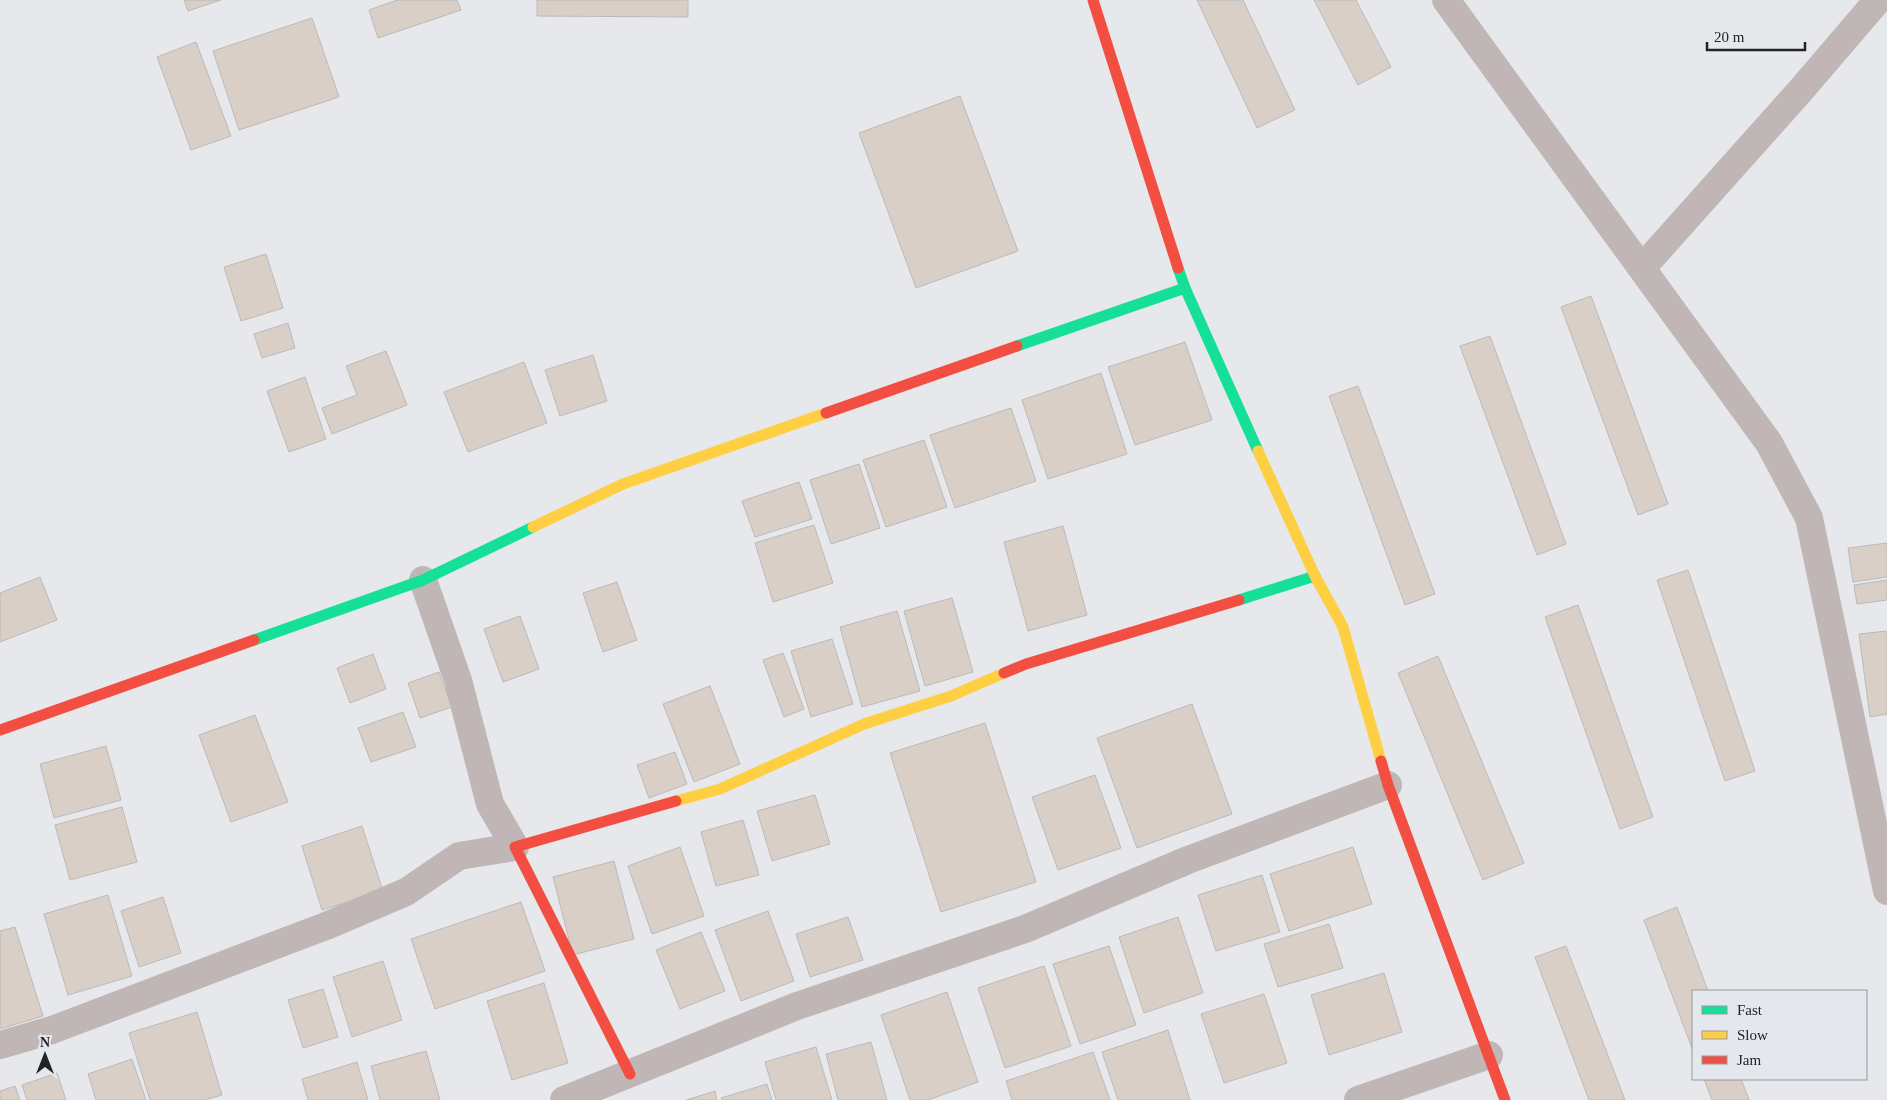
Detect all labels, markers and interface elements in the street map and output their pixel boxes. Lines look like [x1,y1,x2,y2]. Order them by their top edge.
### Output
scale bar [1707,20,1804,52]
text: 20 m [1714,29,1745,45]
legend [1692,990,1867,1080]
text: Fast [1737,1002,1763,1018]
text: Slow [1737,1027,1768,1043]
north arrow [20,1030,70,1080]
text: N [40,1035,50,1050]
text: Jam [1737,1052,1761,1068]

